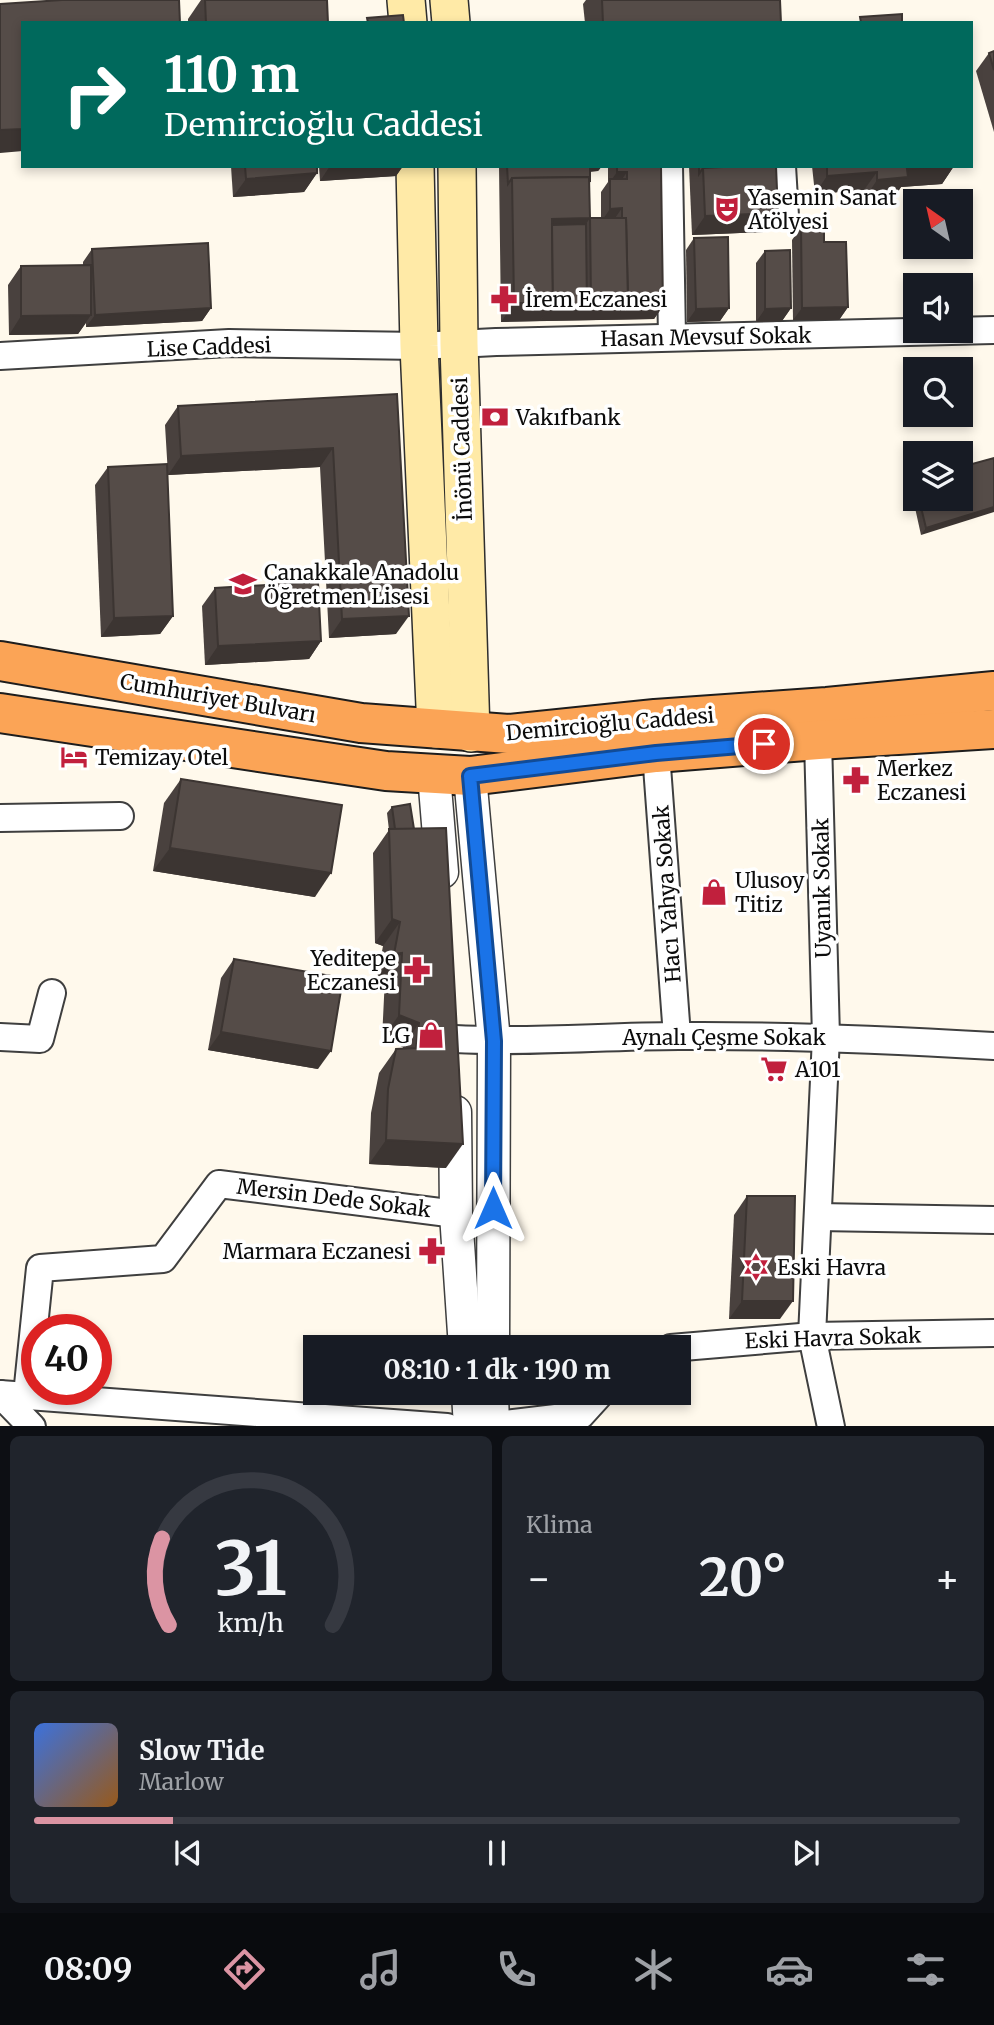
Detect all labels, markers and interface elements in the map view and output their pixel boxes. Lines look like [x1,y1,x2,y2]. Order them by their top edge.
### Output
text: 110 m [164,44,299,105]
icon: right [49,49,140,140]
text: Demircioğlu Caddesi [164,105,483,145]
place label: Yasemin Sanat Atölyesi [747,184,897,235]
north arrow [903,189,973,259]
map controls [903,189,973,511]
theatre icon: Yasemin Sanat Atölyesi [712,194,742,224]
button: sound [903,273,973,343]
pharmacy icon: İrem Eczanesi [489,284,519,314]
place label: İrem Eczanesi [525,286,668,313]
street label: Hasan Mevsuf Sokak [600,322,812,352]
street label: Lise Caddesi [146,331,272,363]
button: search [903,357,973,427]
street label: İnönü Caddesi [446,376,478,522]
bank icon: Vakıfbank [480,402,510,432]
place label: Vakıfbank [515,404,621,431]
button: layers [903,441,973,511]
place label: Çanakkale Anadolu Öğretmen Lisesi [264,559,459,610]
school or university icon: Çanakkale Anadolu Öğretmen Lisesi [228,569,258,599]
street label: Cumhuriyet Bulvarı [118,667,318,729]
street label: Demircioğlu Caddesi [505,701,716,747]
pin [734,714,794,774]
icon: arrive [745,725,783,763]
hotel icon: Temizay Otel [59,742,89,772]
place label: Temizay Otel [95,744,229,771]
place label: Merkez Eczanesi [877,755,966,806]
pharmacy icon: Merkez Eczanesi [841,765,871,795]
street label: Hacı Yahya Sokak [647,804,687,984]
street label: Uyanık Sokak [807,817,837,958]
place label: Ulusoy Titiz [735,867,805,918]
shop icon: Ulusoy Titiz [699,877,729,907]
place label: Yeditepe Eczanesi [307,945,396,996]
pharmacy icon: Yeditepe Eczanesi [402,955,432,985]
shop icon: LG [416,1020,446,1050]
place label: LG [382,1022,410,1049]
street label: Aynalı Çeşme Sokak [621,1024,826,1051]
supermarket icon: A101 [759,1054,789,1084]
place label: A101 [794,1056,840,1083]
position arrow [456,1171,530,1245]
street label: Mersin Dede Sokak [235,1173,433,1223]
pharmacy icon: Marmara Eczanesi [417,1236,447,1266]
place label: Marmara Eczanesi [223,1238,411,1265]
synagogue icon: Eski Havra [741,1252,771,1282]
place label: Eski Havra [777,1254,886,1281]
speed limit sign: 40 [21,1314,112,1405]
street label: Eski Havra Sokak [744,1321,922,1355]
text: 08:10 · 1 dk · 190 m [383,1353,611,1386]
text: Klima [526,1510,593,1539]
text: 31 [215,1523,287,1615]
text: 20° [699,1545,787,1610]
text: − [526,1555,551,1602]
text: + [935,1555,960,1602]
text: km/h [218,1606,284,1638]
text: Slow Tide [139,1734,265,1767]
text: Marlow [139,1767,224,1796]
icon: previous [169,1834,207,1872]
icon: pause [478,1834,516,1872]
icon: next [787,1834,825,1872]
icon: directions [220,1945,269,1994]
icon: music [356,1945,405,1994]
icon: phone [492,1945,541,1994]
icon: climate [629,1945,678,1994]
icon: car [765,1945,814,1994]
icon: filters [901,1945,950,1994]
text: 08:09 [44,1949,132,1989]

